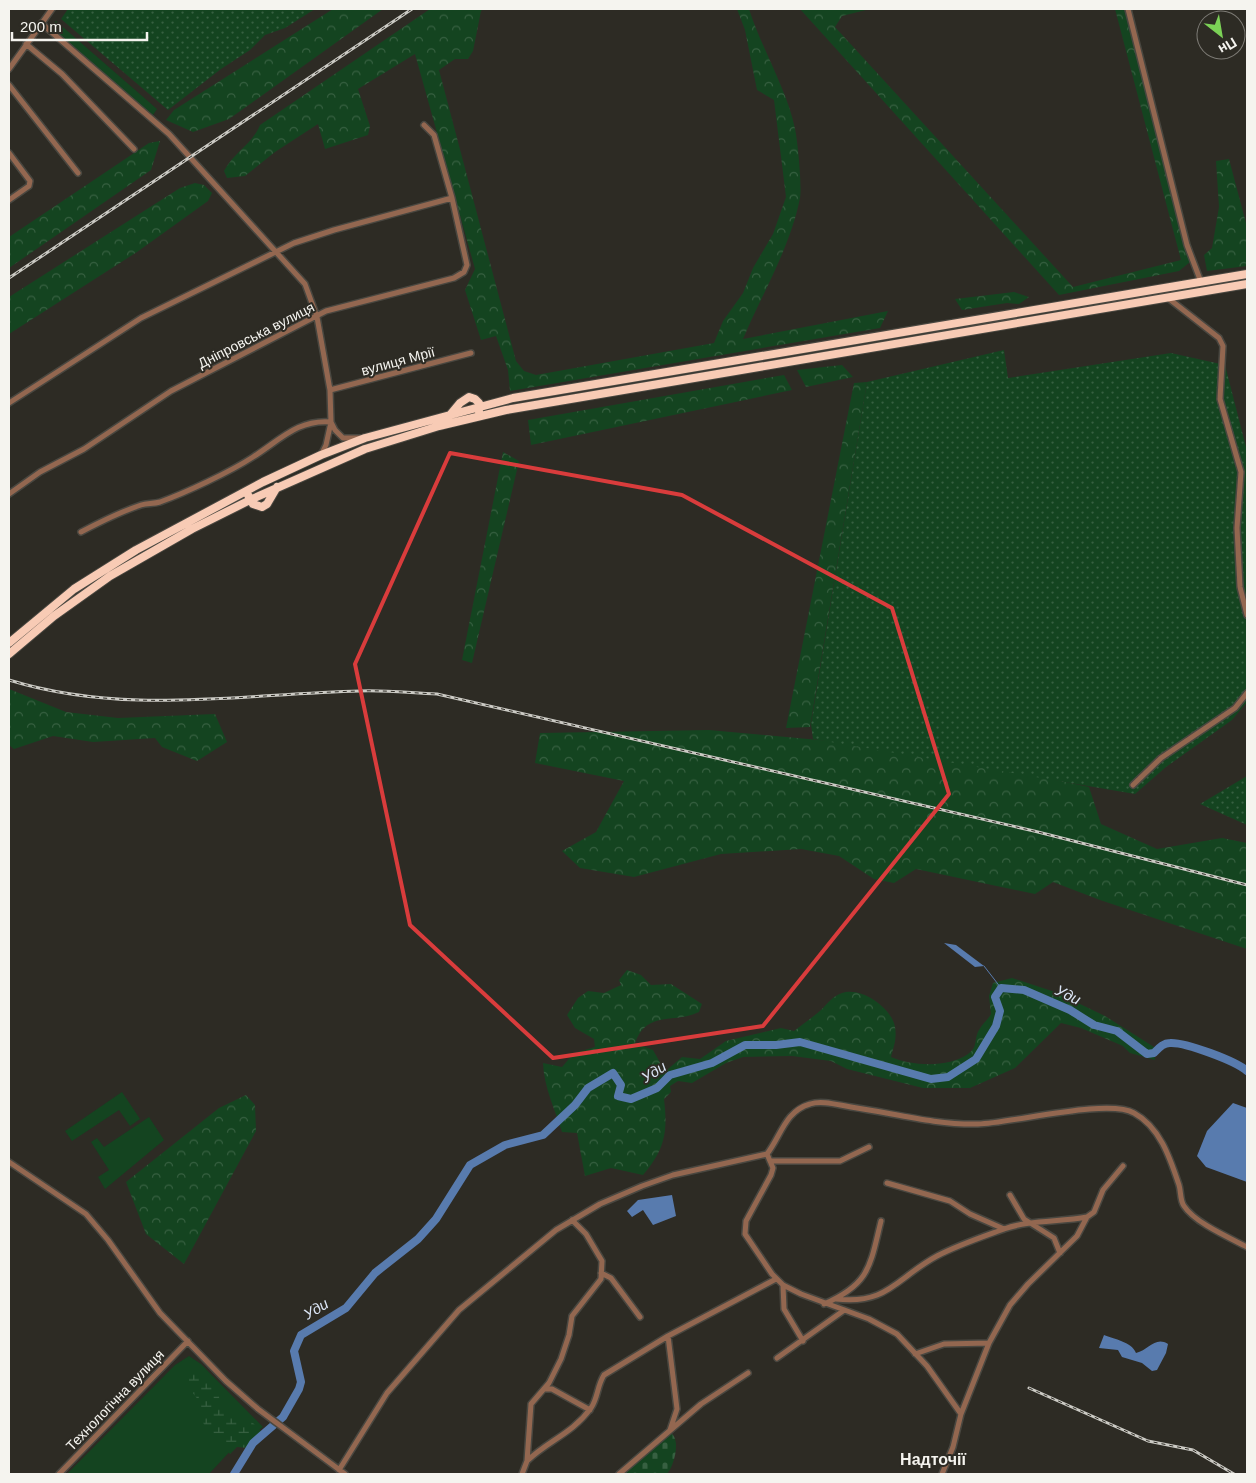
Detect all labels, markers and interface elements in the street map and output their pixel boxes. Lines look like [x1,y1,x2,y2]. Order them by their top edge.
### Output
scale bar [12,10,148,42]
north arrow [1196,10,1246,60]
text: 200 m [20,18,62,35]
text: Пн [1216,35,1240,58]
street label: Дніпровська вулиця [195,299,317,371]
street label: вулиця Мрії [359,343,437,379]
water label: Уди [1052,981,1084,1008]
water label: Уди [637,1057,670,1086]
water label: Уди [299,1294,332,1323]
street label: Технологічна вулиця [63,1346,167,1454]
district label: Надточії [900,1451,966,1468]

